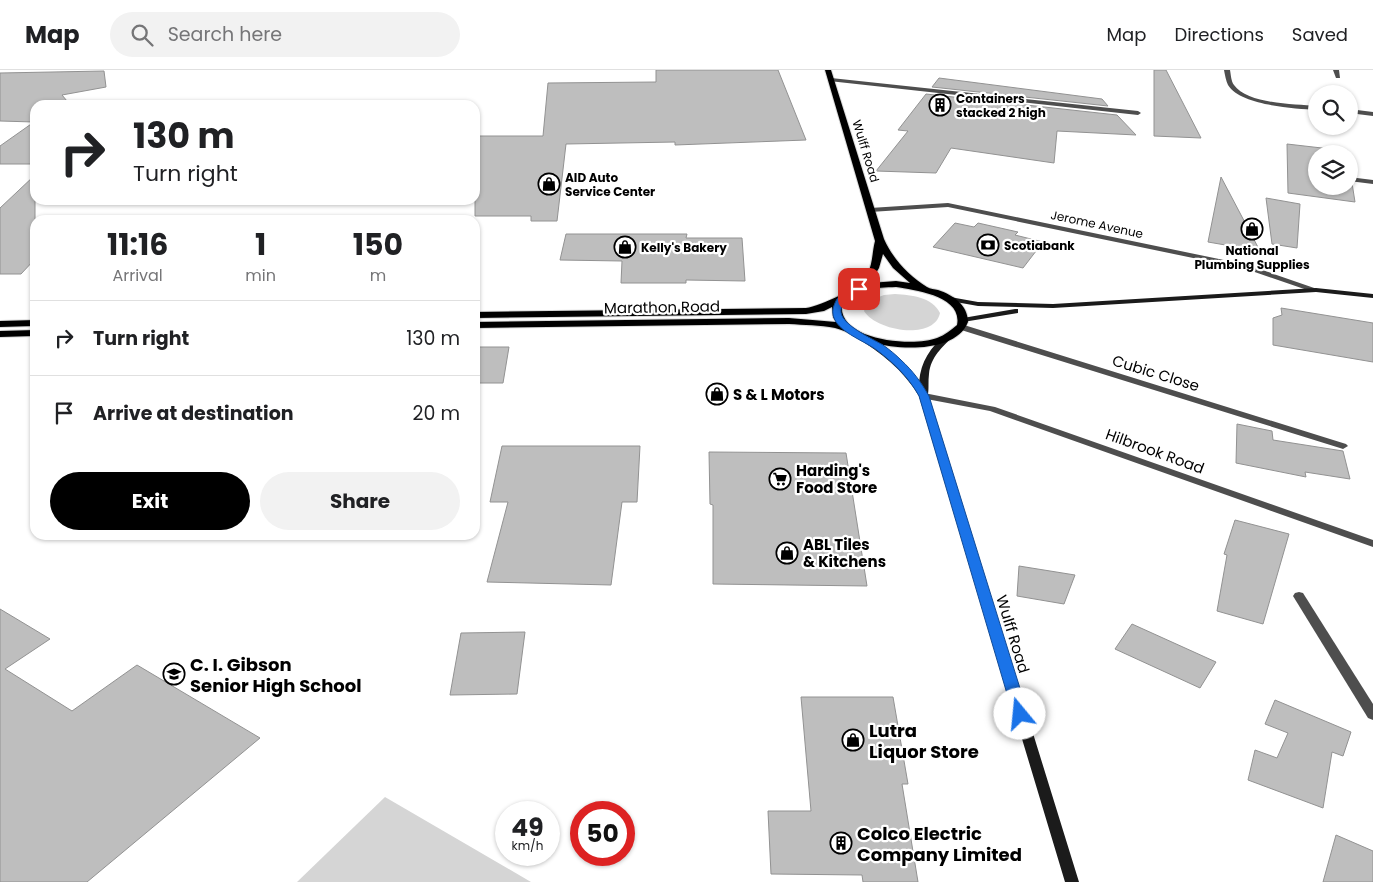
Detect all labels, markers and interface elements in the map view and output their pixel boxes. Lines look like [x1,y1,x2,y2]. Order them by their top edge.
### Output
search box [110,12,460,57]
text: Map [25,18,80,51]
icon: search [128,21,156,49]
text: Search here [168,21,282,48]
text: Map [1107,22,1146,47]
text: Directions [1174,22,1264,47]
text: Saved [1292,22,1348,47]
map controls [1308,85,1358,195]
button: search [1308,85,1358,135]
place label: Containers stacked 2 high [956,90,1046,121]
building icon: Containers stacked 2 high [928,93,952,117]
text: 130 m [133,111,235,160]
street label: Wulff Road [848,118,884,184]
icon: right [50,120,115,185]
button: layers [1308,145,1358,195]
text: Turn right [133,158,238,189]
place label: AID Auto Service Center [565,169,655,200]
shop icon: AID Auto Service Center [537,172,561,196]
street label: Jerome Avenue [1049,206,1145,242]
shop icon: National Plumbing Supplies [1240,217,1264,241]
text: 11:16 [107,223,168,266]
text: 1 [255,223,266,266]
text: 150 [353,223,403,266]
bank icon: Scotiabank [976,233,1000,257]
shop icon: Kelly's Bakery [613,235,637,259]
place label: Scotiabank [1004,237,1075,254]
place label: Kelly's Bakery [641,239,727,256]
place label: National Plumbing Supplies [1194,242,1310,273]
text: Arrival [112,264,163,287]
text: min [245,264,276,287]
text: m [370,264,386,287]
pin [838,268,880,310]
icon: arrive [845,275,873,303]
street label: Marathon Road [604,295,720,319]
icon: right [50,324,78,352]
text: Turn right [93,325,189,352]
text: 130 m [406,325,460,352]
street label: Cubic Close [1110,350,1202,396]
shop icon: S & L Motors [705,382,729,406]
place label: S & L Motors [733,384,825,405]
icon: arrive [50,399,78,427]
text: Arrive at destination [93,400,294,427]
text: 20 m [412,400,460,427]
street label: Hilbrook Road [1103,423,1207,479]
place label: Harding's Food Store [796,460,877,498]
supermarket icon: Harding's Food Store [768,467,792,491]
button: Exit [50,472,250,530]
button: Share [260,472,460,530]
place label: ABL Tiles & Kitchens [803,534,886,572]
shop icon: ABL Tiles & Kitchens [775,541,799,565]
street label: Wulff Road [991,592,1035,676]
place label: C. I. Gibson Senior High School [190,652,362,698]
school or university icon: C. I. Gibson Senior High School [162,662,186,686]
position arrow [993,687,1045,739]
place label: Lutra Liquor Store [869,718,979,764]
shop icon: Lutra Liquor Store [841,728,865,752]
speed limit sign: 50 [570,801,635,866]
text: 49 [511,810,544,845]
place label: Colco Electric Company Limited [857,821,1022,867]
building icon: Colco Electric Company Limited [829,831,853,855]
text: km/h [512,837,543,854]

